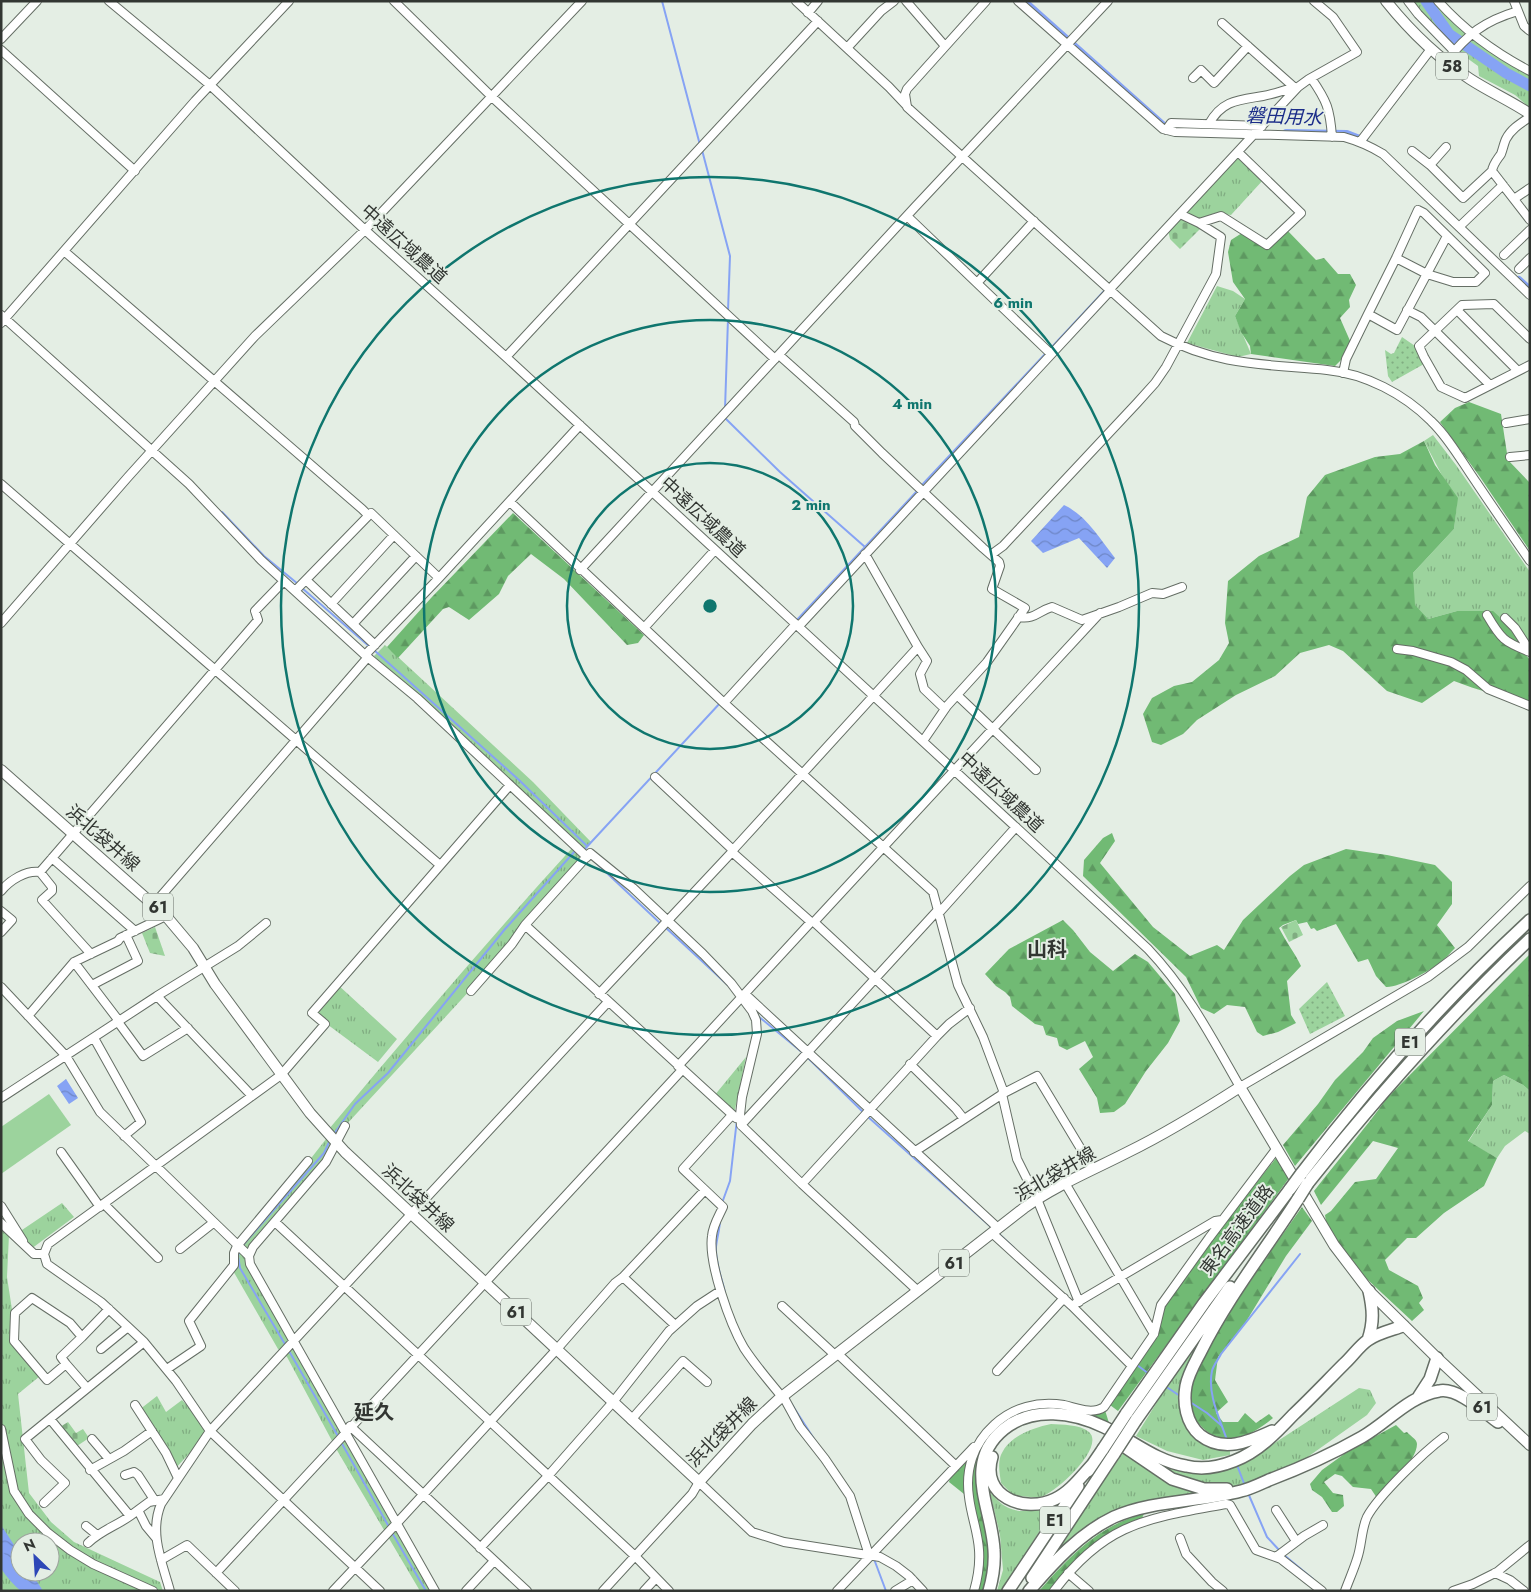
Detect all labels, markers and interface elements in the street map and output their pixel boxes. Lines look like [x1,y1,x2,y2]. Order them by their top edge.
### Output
road number: 58 [1436,52,1468,80]
water label: 磐田用水 [1246,102,1324,131]
street label: 中遠広域農道 [355,198,453,290]
text: 6 min [993,292,1033,314]
text: 4 min [892,393,932,415]
street label: 中遠広域農道 [655,471,751,563]
text: 2 min [791,494,831,516]
centre of rings [701,597,719,615]
street label: 中遠広域農道 [953,746,1049,838]
street label: 浜北袋井線 [61,799,145,877]
road number: 61 [143,894,173,920]
district label: 山科 [1027,935,1067,964]
road number: E1 [1395,1028,1425,1056]
street label: 浜北袋井線 [1010,1140,1100,1208]
street label: 浜北袋井線 [376,1158,460,1238]
street label: 東名高速道路 [1194,1179,1280,1281]
road number: 61 [939,1250,969,1276]
road number: 61 [501,1298,531,1325]
street label: 浜北袋井線 [681,1391,763,1473]
road number: 61 [1467,1394,1497,1420]
district label: 延久 [354,1398,394,1427]
road number: E1 [1040,1506,1070,1534]
north arrow [10,1532,60,1582]
text: N [20,1534,39,1557]

